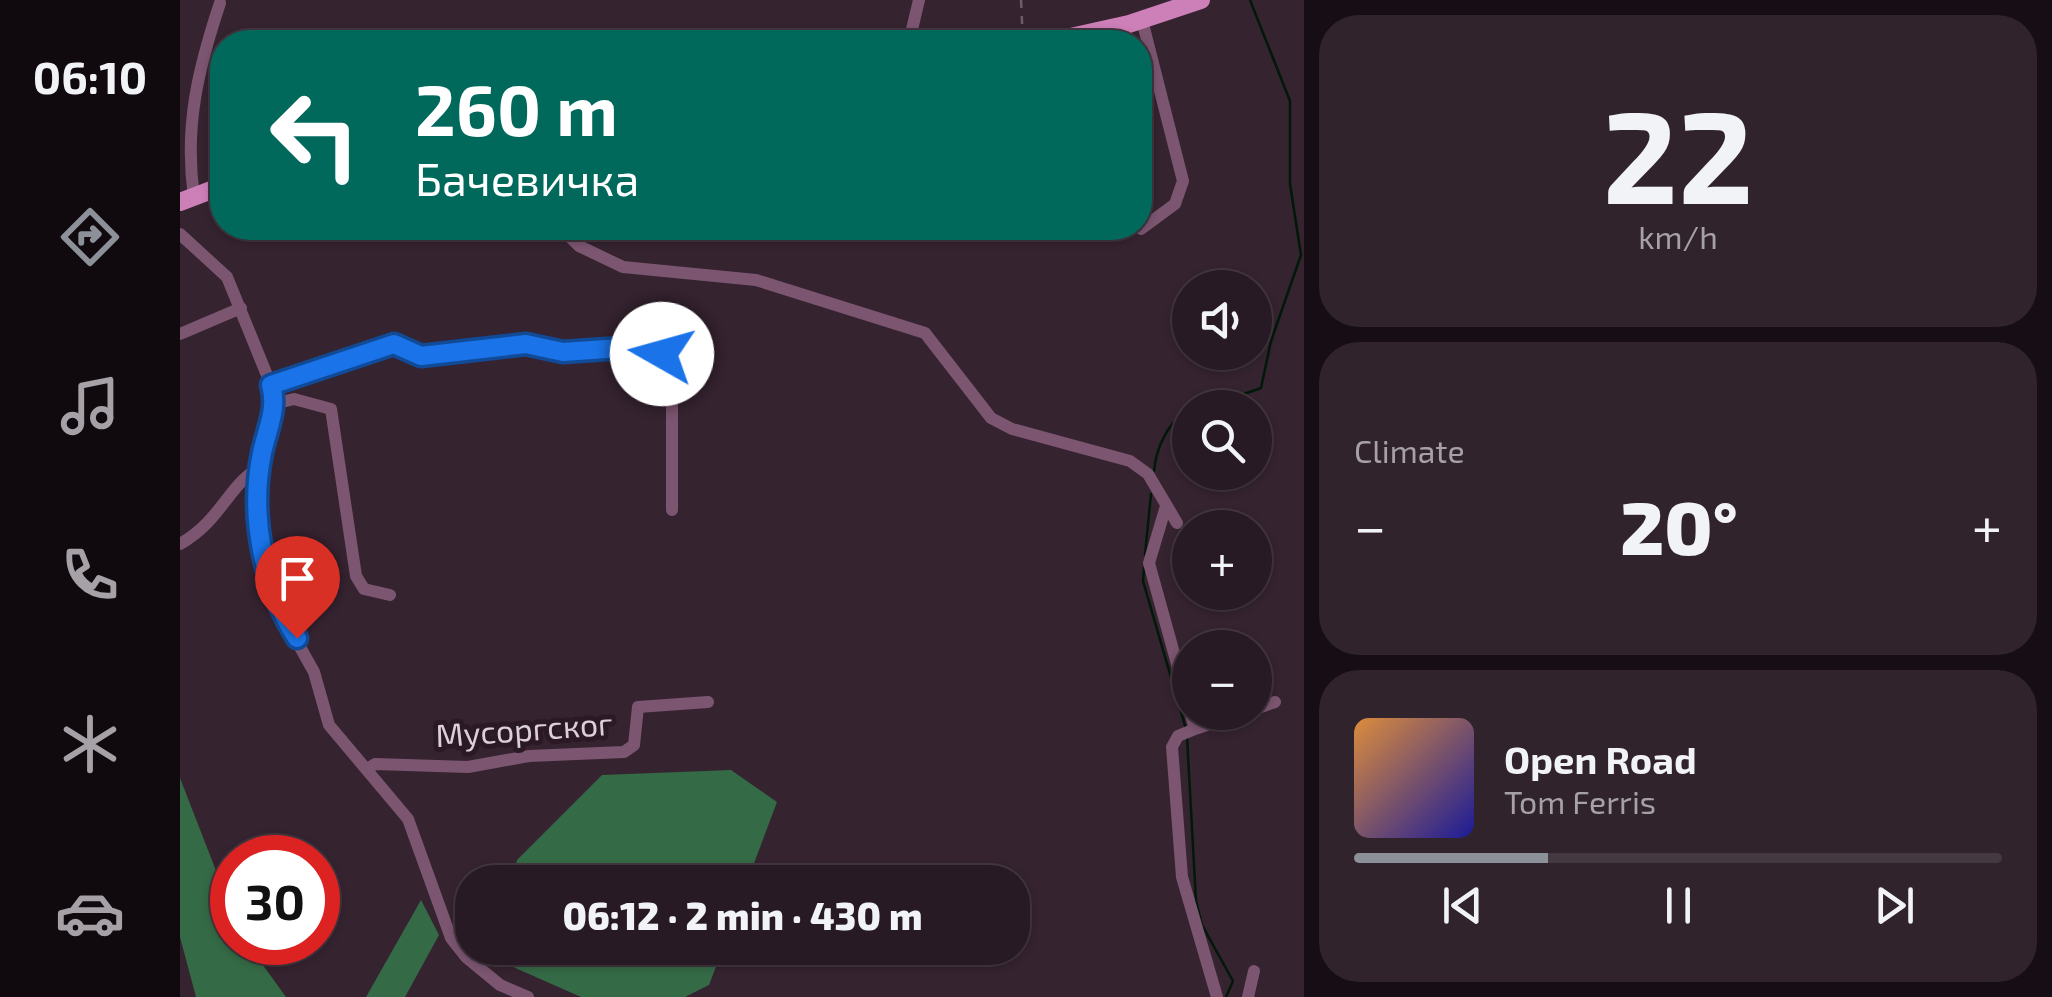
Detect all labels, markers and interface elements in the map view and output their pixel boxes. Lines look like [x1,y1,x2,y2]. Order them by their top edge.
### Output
text: 06:10 [33,49,147,103]
text: 260 m [415,66,618,150]
icon: left [250,70,380,200]
text: 22 [1602,74,1754,230]
text: Бачевичка [415,151,639,205]
icon: directions [55,202,125,272]
text: km/h [1638,217,1718,255]
map controls [1172,270,1272,730]
button: sound [1172,270,1272,370]
position arrow [610,302,714,406]
icon: music [55,371,125,441]
button: search [1172,390,1272,490]
text: Climate [1354,431,1465,469]
text: 20° [1620,480,1738,570]
text: − [1354,492,1386,558]
text: + [1972,492,2002,558]
button: + [1172,510,1272,610]
pin [255,536,340,639]
icon: phone [55,540,125,610]
icon: arrive [270,551,325,606]
button: − [1172,630,1272,730]
street label: Мусоргског [434,703,614,754]
icon: climate [55,709,125,779]
text: Open Road [1504,736,1697,782]
text: Tom Ferris [1504,782,1656,820]
speed limit sign: 30 [210,835,340,965]
icon: car [55,878,125,948]
icon: previous [1435,878,1490,933]
icon: pause [1651,878,1706,933]
icon: next [1867,878,1922,933]
text: 06:12 · 2 min · 430 m [562,892,923,938]

